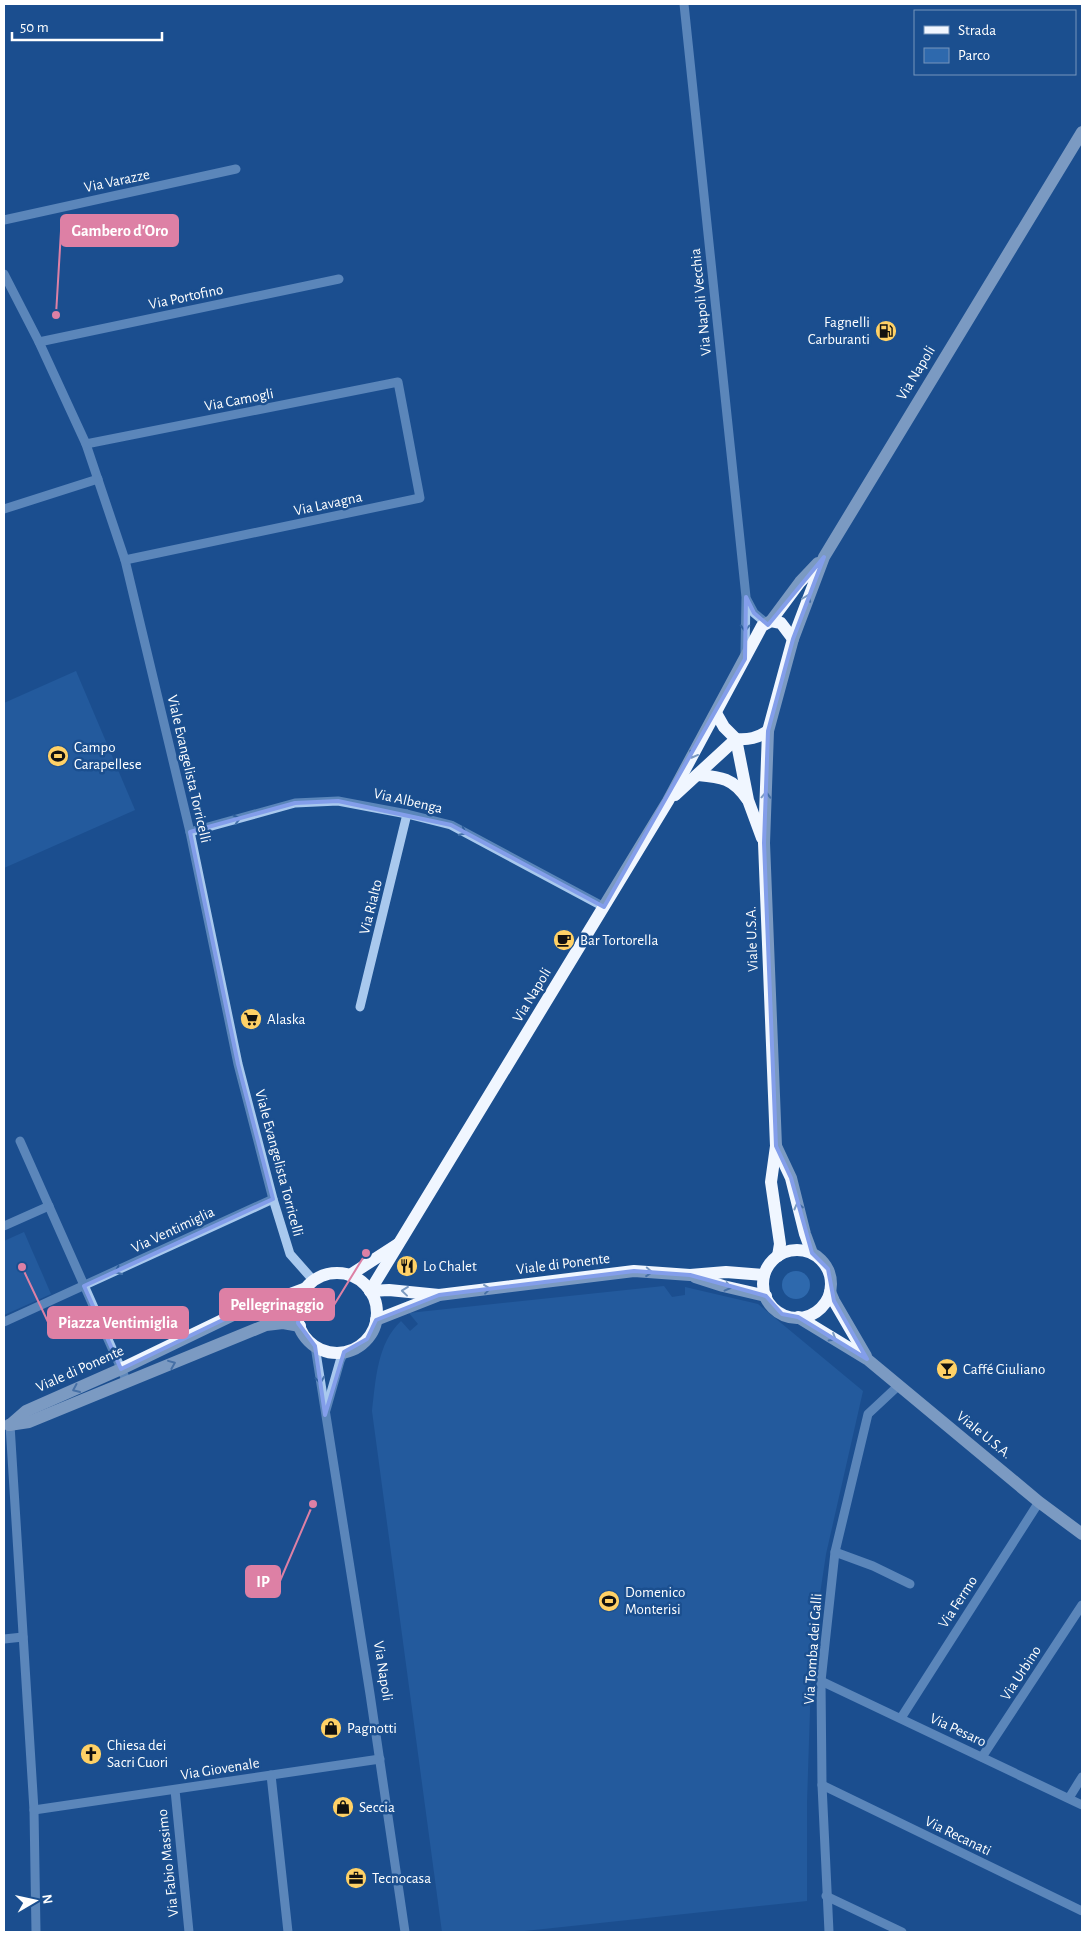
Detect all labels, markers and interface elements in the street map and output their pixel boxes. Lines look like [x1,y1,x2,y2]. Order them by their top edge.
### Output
scale bar [12,10,162,42]
legend [914,10,1076,75]
text: 50 m [20,20,49,35]
text: Strada [958,23,996,38]
text: Parco [958,48,990,63]
street label: Via Varazze [83,167,151,195]
callout: Gambero d'Oro [61,215,178,246]
text: Gambero d'Oro [72,223,169,239]
street label: Via Napoli Vecchia [688,248,714,356]
street label: Via Portofino [147,282,225,312]
place label: Fagnelli Carburanti [808,315,870,347]
fuel station icon: Fagnelli Carburanti [874,319,898,343]
street label: Via Napoli [894,343,938,403]
street label: Via Camogli [203,386,275,414]
street label: Via Lavagna [292,489,364,519]
one-way arrow [801,594,811,603]
one-way arrow [740,625,751,633]
street label: Viale Evangelista Torricelli [165,694,213,844]
place label: Campo Carapellese [74,740,142,772]
sports icon: Campo Carapellese [46,744,70,768]
one-way arrow [689,750,699,759]
street label: Via Albenga [372,786,444,816]
one-way arrow [761,790,771,798]
one-way arrow [232,814,241,825]
one-way arrow [457,825,466,835]
street label: Via Rialto [357,878,385,936]
street label: Viale U.S.A. [743,906,761,972]
cafe icon: Bar Tortorella [552,928,576,952]
place label: Bar Tortorella [580,933,659,948]
street label: Via Napoli [510,965,554,1025]
supermarket icon: Alaska [239,1007,263,1031]
place label: Alaska [267,1012,305,1027]
street label: Viale Evangelista Torricelli [252,1088,306,1238]
one-way arrow [793,1202,804,1211]
street label: Via Ventimiglia [129,1204,217,1256]
street label: Viale di Ponente [515,1251,611,1277]
restaurant icon: Lo Chalet [395,1254,419,1278]
place label: Lo Chalet [423,1259,477,1274]
one-way arrow [114,1265,123,1275]
one-way arrow [645,1267,653,1278]
one-way arrow [723,1281,732,1292]
one-way arrow [484,1284,492,1295]
one-way arrow [400,1286,408,1297]
callout: Pellegrinaggio [220,1289,334,1320]
text: Pellegrinaggio [230,1297,324,1313]
callout: Piazza Ventimiglia [48,1307,188,1338]
text: Piazza Ventimiglia [58,1315,178,1331]
one-way arrow [827,1332,836,1342]
street label: Viale di Ponente [34,1343,126,1395]
bar icon: Caffé Giuliano [935,1357,959,1381]
one-way arrow [167,1360,176,1370]
place label: Caffé Giuliano [963,1362,1045,1377]
one-way arrow [314,1377,325,1385]
one-way arrow [72,1382,81,1393]
street label: Viale U.S.A. [954,1408,1014,1462]
callout: IP [246,1566,280,1597]
street label: Via Fermo [936,1573,980,1631]
text: IP [256,1574,270,1590]
place label: Domenico Monterisi [625,1585,685,1617]
sports icon: Domenico Monterisi [597,1589,621,1613]
street label: Via Tomba dei Galli [802,1593,824,1705]
street label: Via Napoli [371,1640,395,1702]
street label: Via Urbino [998,1643,1044,1703]
street label: Via Pesaro [928,1711,988,1749]
shop icon: Pagnotti [319,1716,343,1740]
place label: Pagnotti [347,1721,397,1736]
place label: Chiesa dei Sacri Cuori [107,1738,168,1770]
church icon: Chiesa dei Sacri Cuori [79,1742,103,1766]
street label: Via Giovenale [180,1755,261,1783]
shop icon: Seccia [331,1795,355,1819]
place label: Seccia [359,1800,395,1815]
street label: Via Fabio Massimo [155,1808,181,1918]
street label: Via Recanati [922,1814,994,1858]
office icon: Tecnocasa [344,1866,368,1890]
place label: Tecnocasa [372,1871,431,1886]
north arrow [10,1876,60,1926]
text: N [39,1893,55,1905]

